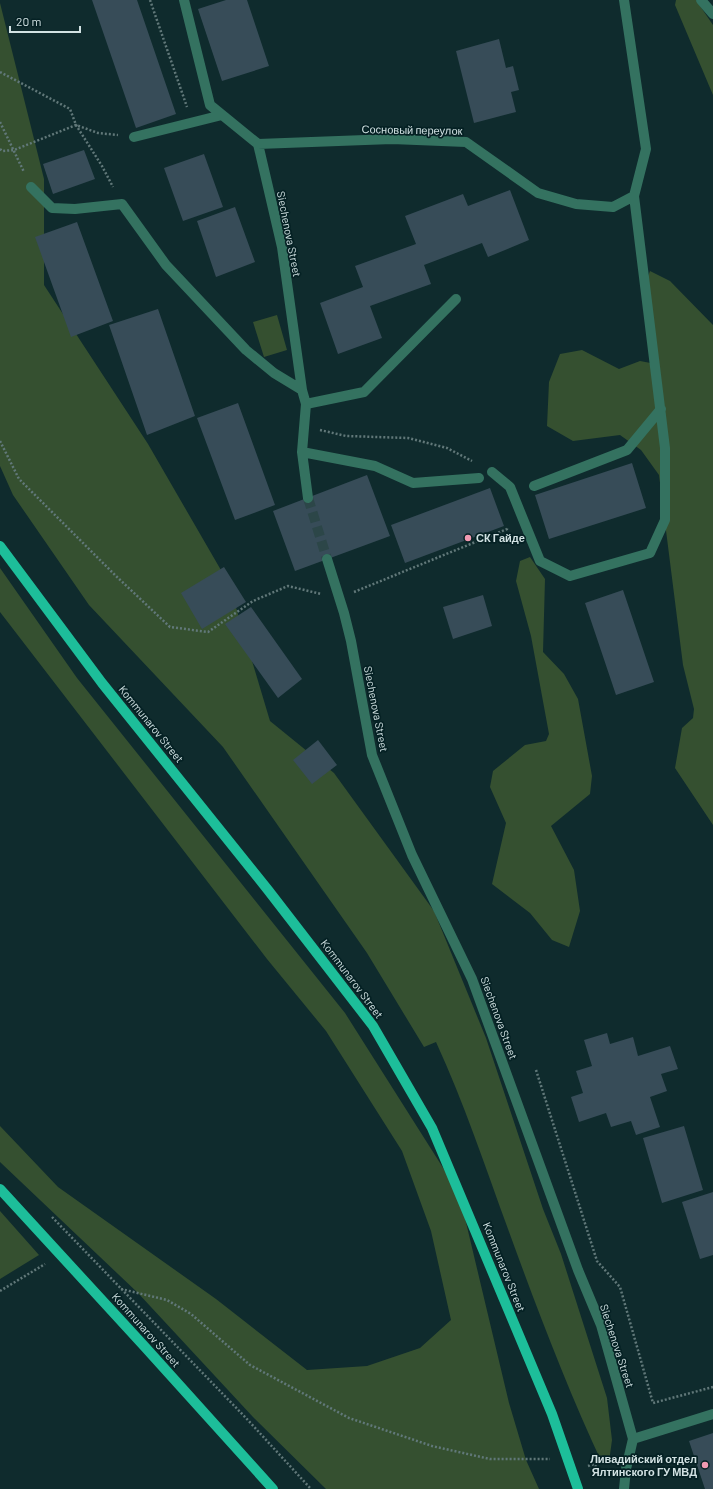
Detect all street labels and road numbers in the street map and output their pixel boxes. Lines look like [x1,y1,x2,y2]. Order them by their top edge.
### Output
street label: Сосновый переулок [362,122,463,137]
street label: Siechenova Street [275,190,304,278]
street label: Siechenova Street [362,665,391,753]
street label: Kommunarov Street [116,683,186,765]
street label: Kommunarov Street [319,937,386,1021]
street label: Siechenova Street [478,975,520,1061]
street label: Kommunarov Street [481,1220,528,1313]
street label: Kommunarov Street [110,1290,183,1369]
street label: Siechenova Street [598,1302,637,1389]

